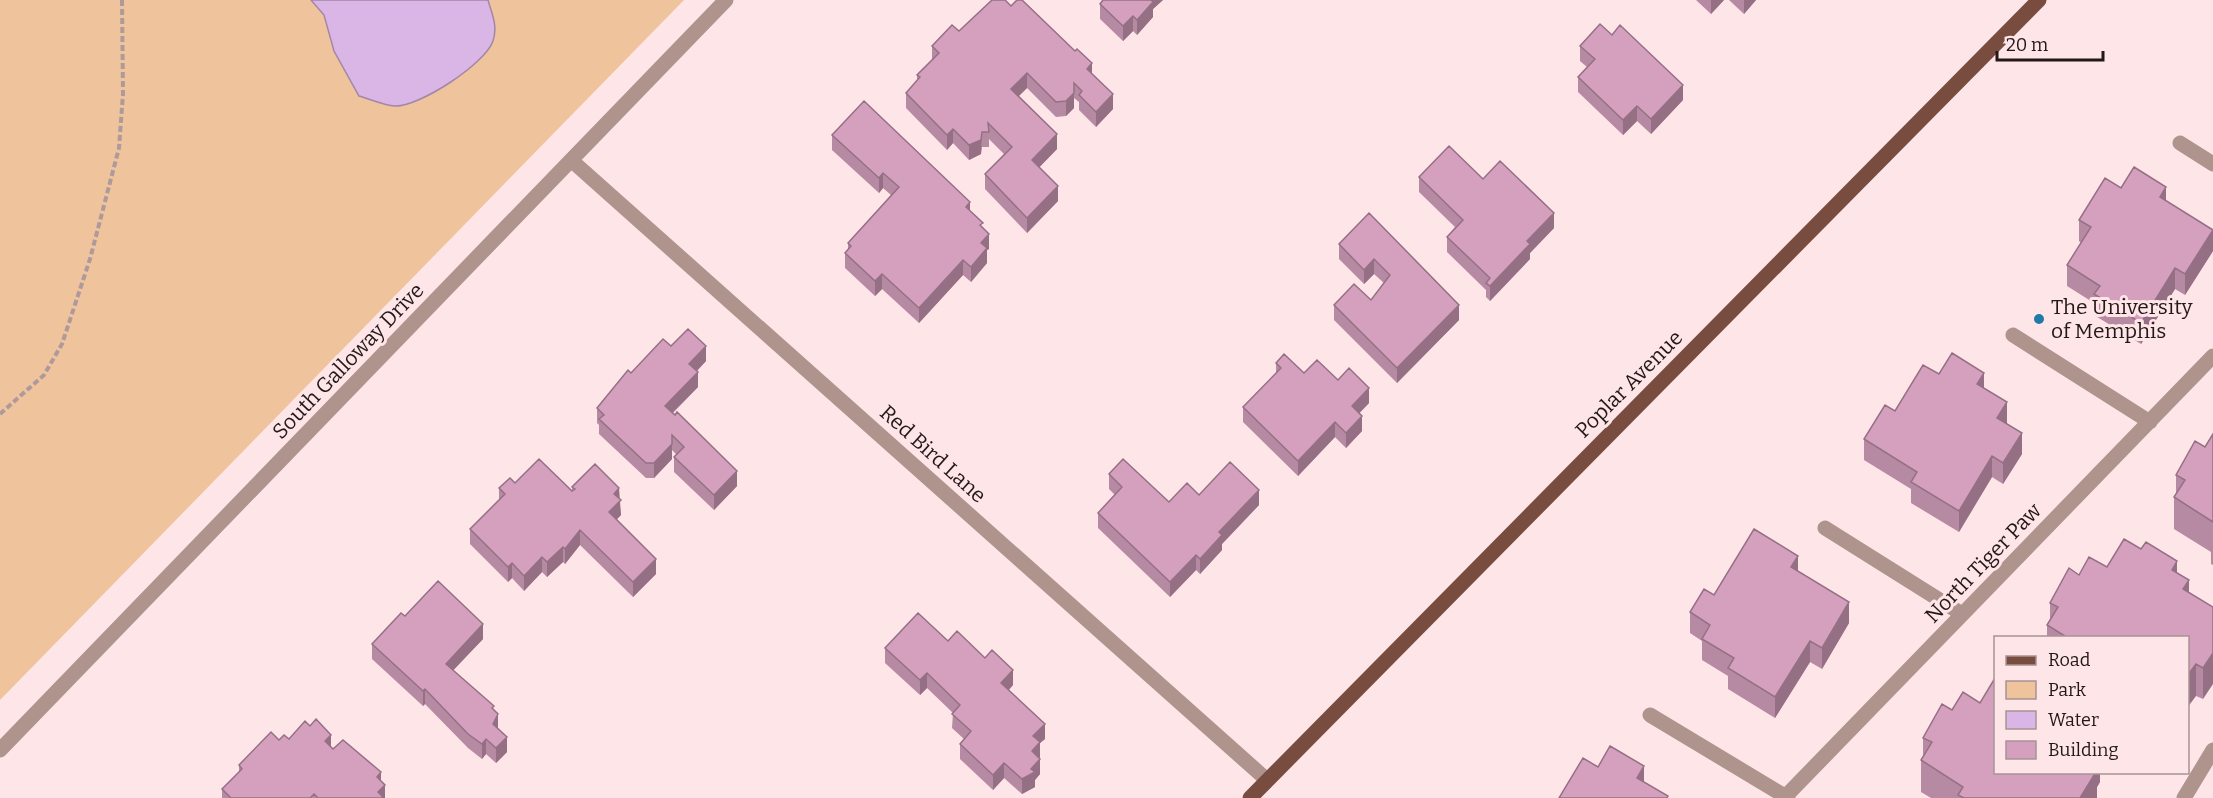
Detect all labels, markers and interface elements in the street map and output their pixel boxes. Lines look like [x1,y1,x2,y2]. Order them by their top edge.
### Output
scale bar [1997,24,2104,62]
text: 20 m [2006,34,2048,56]
street label: South Galloway Drive [267,278,429,444]
place label: The University of Memphis [2051,294,2194,344]
marker: The University of Memphis [2032,312,2046,326]
street label: Poplar Avenue [1570,325,1688,443]
street label: Red Bird Lane [875,400,991,508]
street label: North Tiger Paw [1919,498,2047,628]
legend [1994,636,2189,774]
text: Road [2048,649,2091,671]
text: Park [2048,679,2087,701]
text: Water [2048,709,2099,731]
text: Building [2048,739,2119,761]

